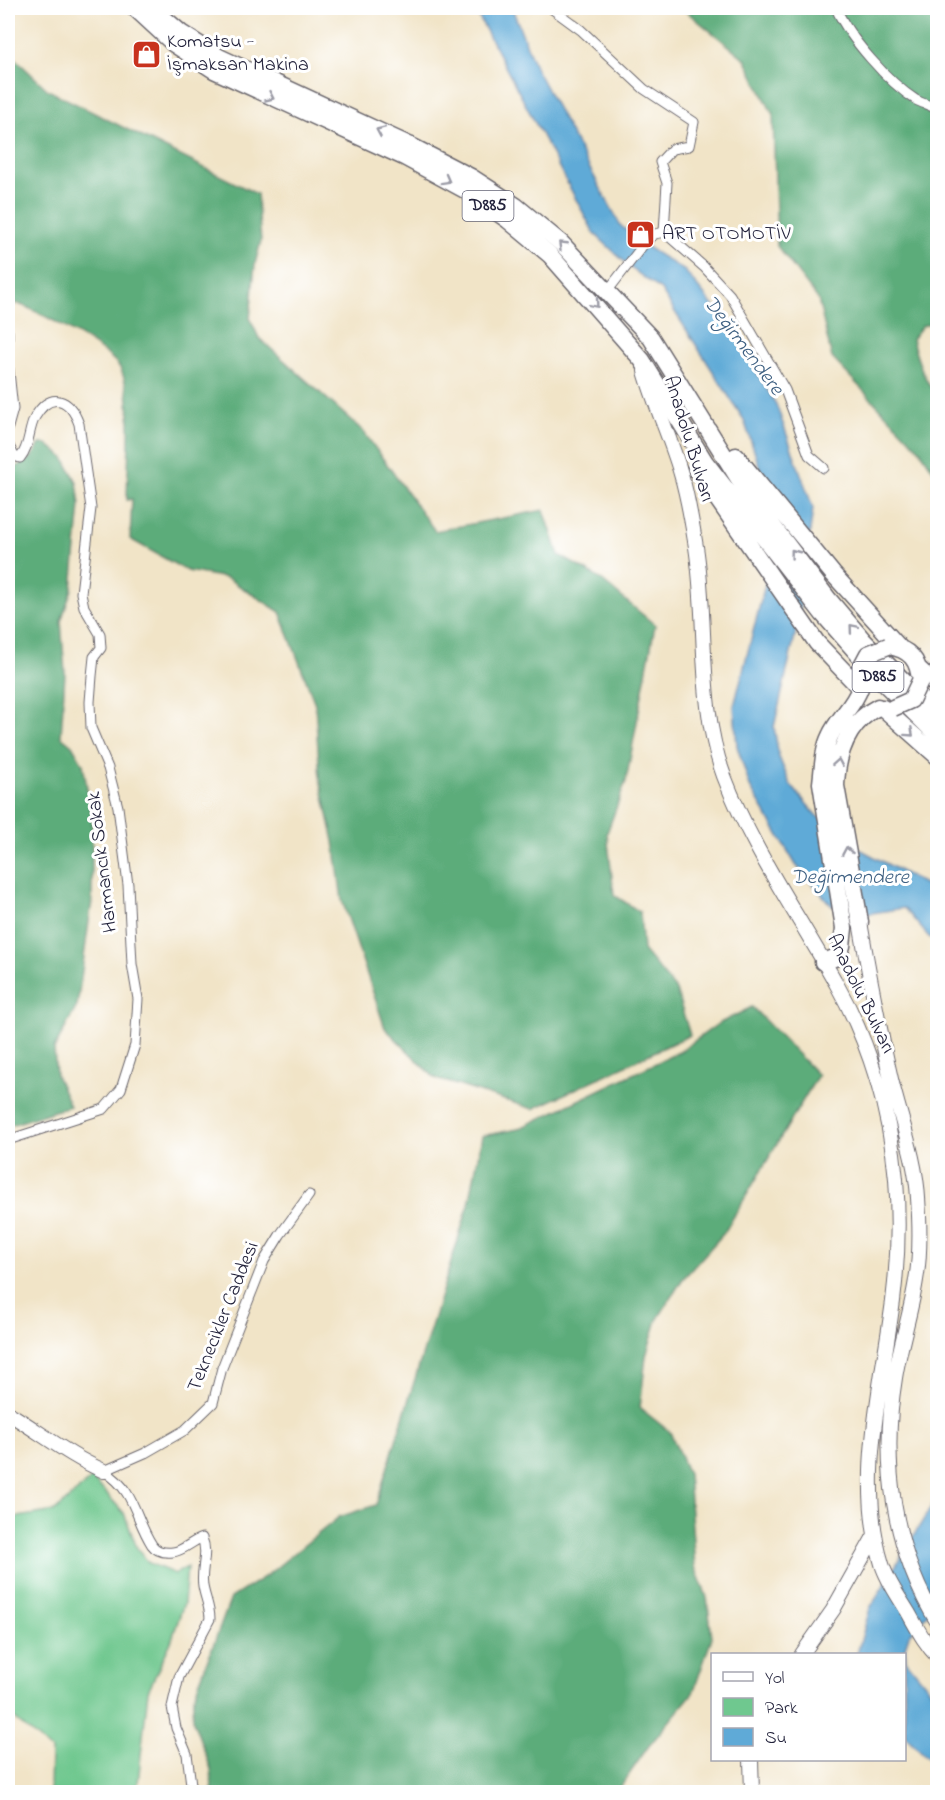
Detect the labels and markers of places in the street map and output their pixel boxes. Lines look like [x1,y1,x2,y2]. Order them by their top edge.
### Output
place label: Komatsu - İşmaksan Makina [167,28,309,80]
shop icon: Komatsu - İşmaksan Makina [130,38,162,70]
shop icon: ART OTOMOTİV [625,218,657,250]
place label: ART OTOMOTİV [662,220,791,249]

